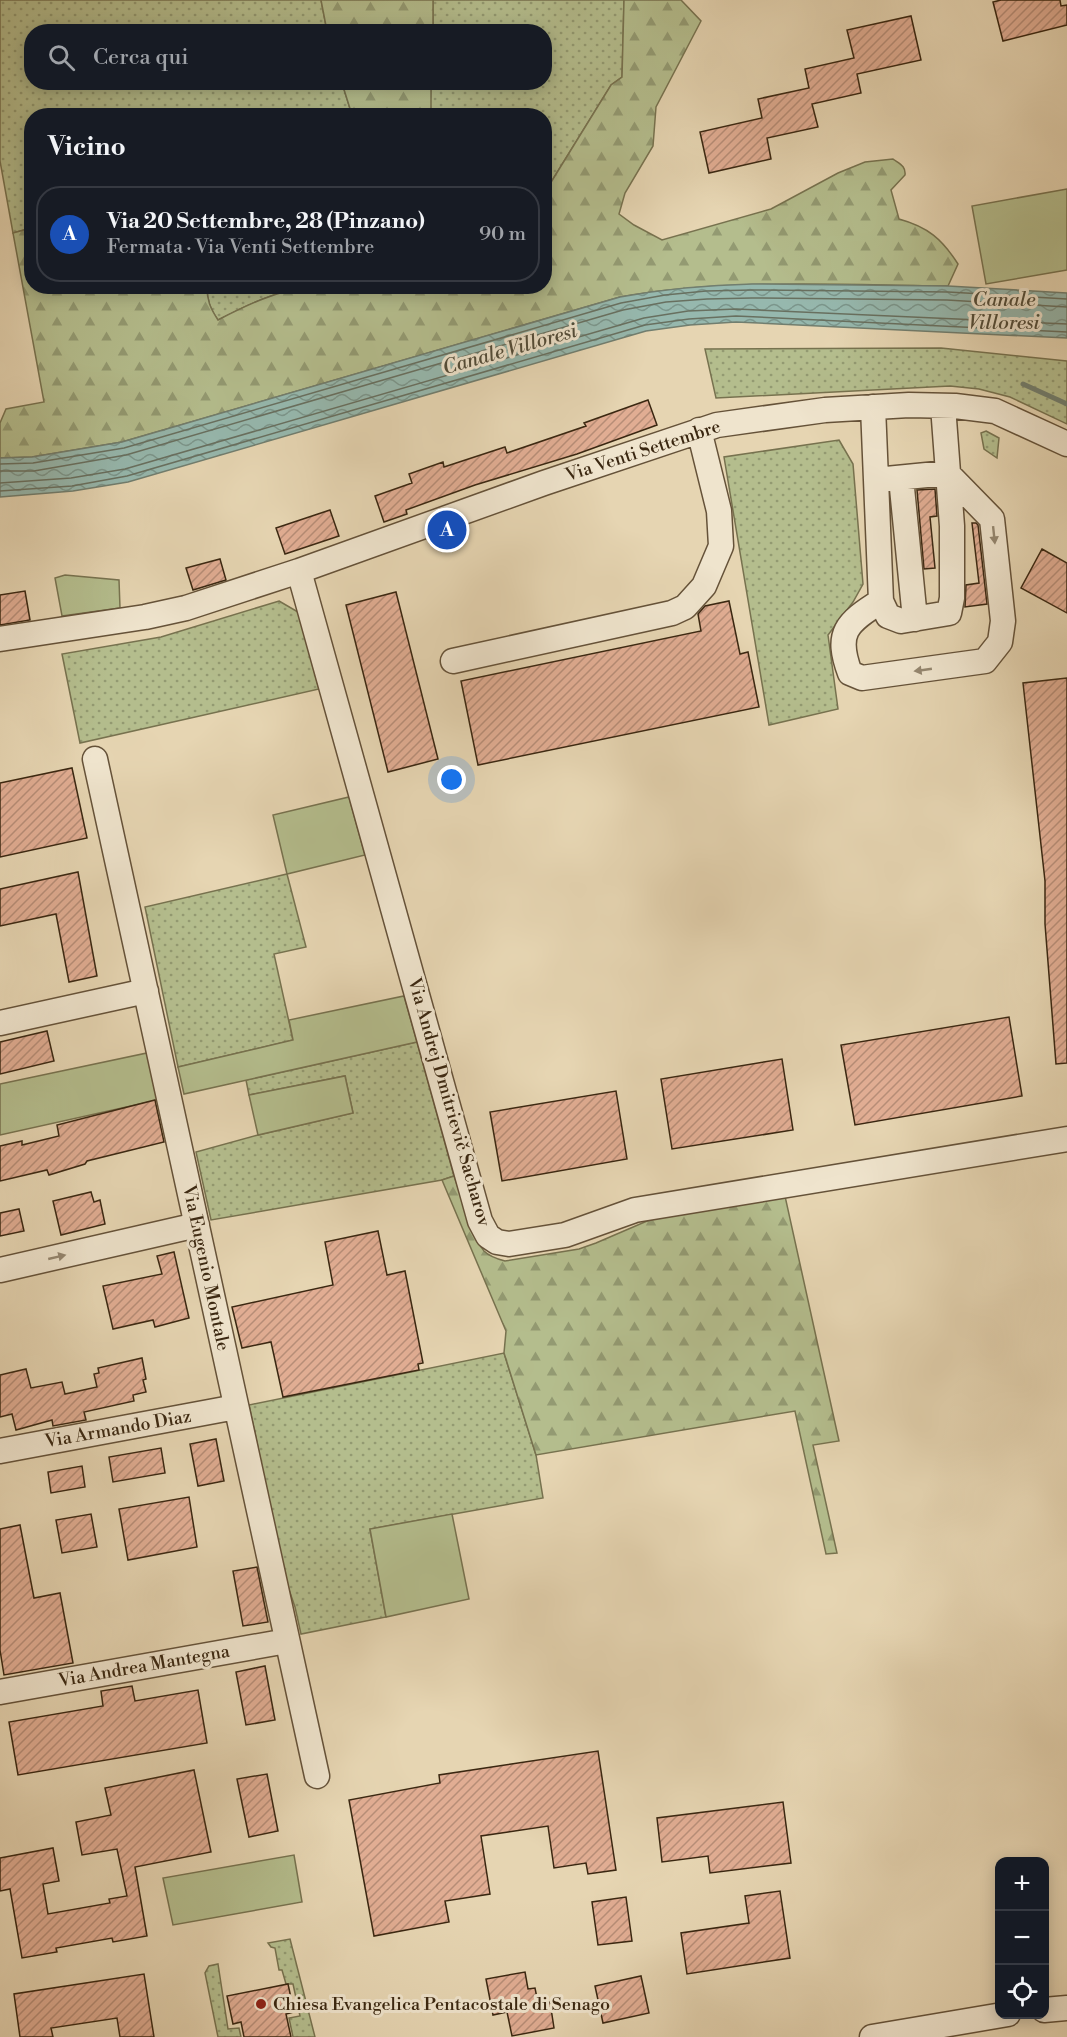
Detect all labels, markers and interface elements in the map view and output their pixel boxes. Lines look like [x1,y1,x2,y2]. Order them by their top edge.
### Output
search box [24,24,552,90]
icon: search [45,41,78,74]
text: Cerca qui [93,44,189,71]
text: Vicino [48,131,126,163]
text: Via 20 Settembre, 28 (Pinzano) [107,208,425,235]
text: A [62,222,77,247]
text: 90 m [479,222,526,247]
text: Fermata · Via Venti Settembre [107,235,374,260]
water label: Canale Villoresi [968,288,1041,336]
water label: Canale Villoresi [440,319,581,381]
street label: Via Venti Settembre [562,415,723,487]
pin: A [428,508,466,552]
one-way arrow [989,525,998,544]
one-way arrow [913,665,932,674]
your location [437,765,466,794]
street label: Via Andrej Dmitrievič Sacharov [402,974,496,1230]
street label: Via Eugenio Montale [177,1182,235,1353]
one-way arrow [48,1252,67,1261]
street label: Via Armando Diaz [42,1405,193,1453]
street label: Via Andrea Mantegna [56,1639,232,1693]
map controls [995,1857,1049,2019]
button: + [995,1857,1049,1911]
button: − [995,1911,1049,1965]
button: locate [995,1965,1049,2019]
place label: Chiesa Evangelica Pentacostale di Senago [273,1993,610,2016]
marker: Chiesa Evangelica Pentacostale di Senago [254,1997,268,2011]

